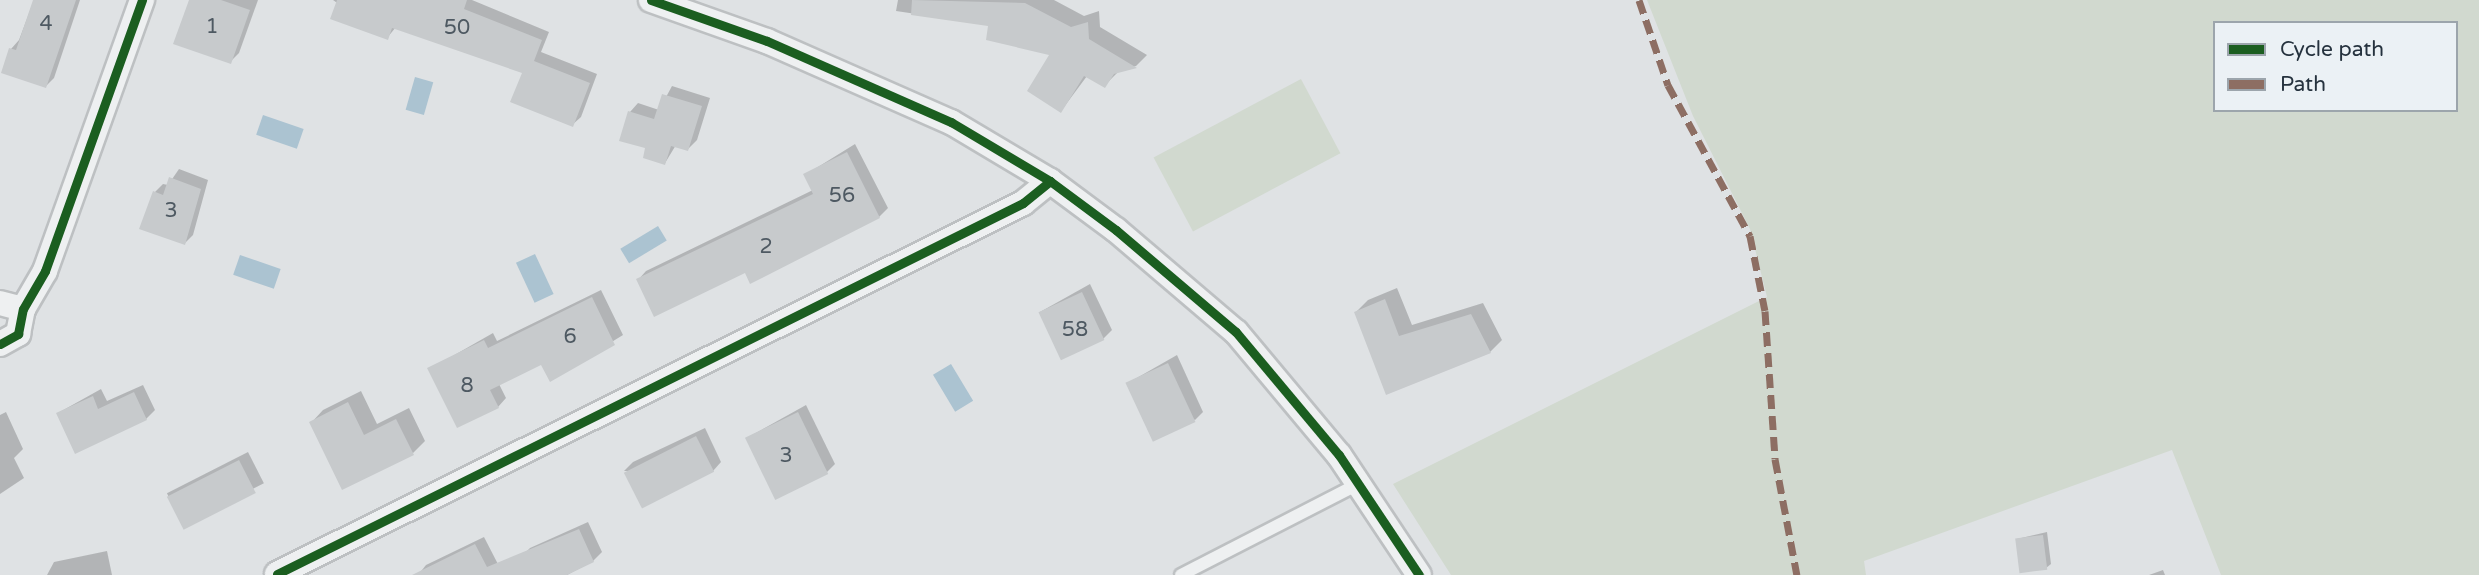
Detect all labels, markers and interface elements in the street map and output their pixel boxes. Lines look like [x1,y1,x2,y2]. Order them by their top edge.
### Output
house number: 4 [39,11,53,37]
house number: 1 [205,14,219,40]
house number: 50 [444,15,470,41]
legend [2213,21,2458,112]
text: Cycle path [2280,37,2384,62]
text: Path [2280,72,2326,97]
house number: 56 [829,183,855,209]
house number: 3 [164,198,178,224]
house number: 2 [759,234,773,260]
house number: 58 [1062,317,1088,343]
house number: 6 [563,324,577,350]
house number: 8 [460,373,474,399]
house number: 3 [779,443,793,469]

